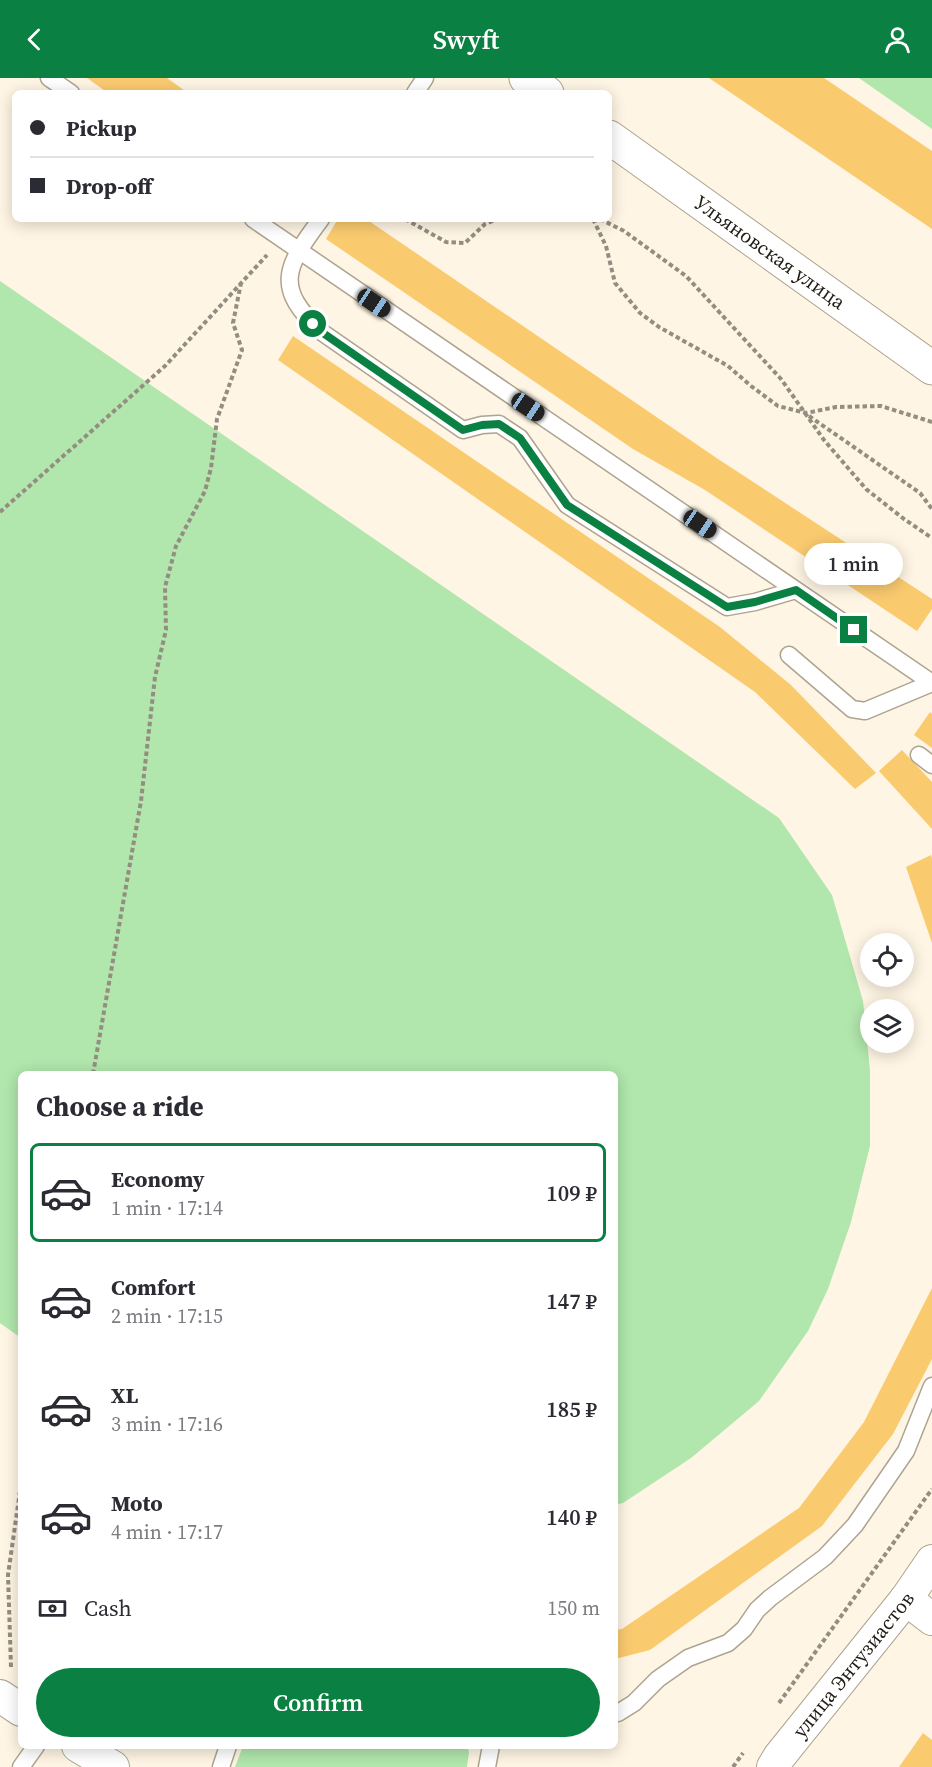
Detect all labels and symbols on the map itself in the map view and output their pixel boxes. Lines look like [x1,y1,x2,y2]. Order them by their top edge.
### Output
street label: Ульяновская улица [689,188,852,316]
car [354,285,394,321]
route start [299,310,326,337]
car [508,389,548,425]
car [680,506,720,542]
callout: 1 min [804,543,904,585]
route end [840,616,867,643]
street label: улица Энтузиастов [786,1586,921,1744]

